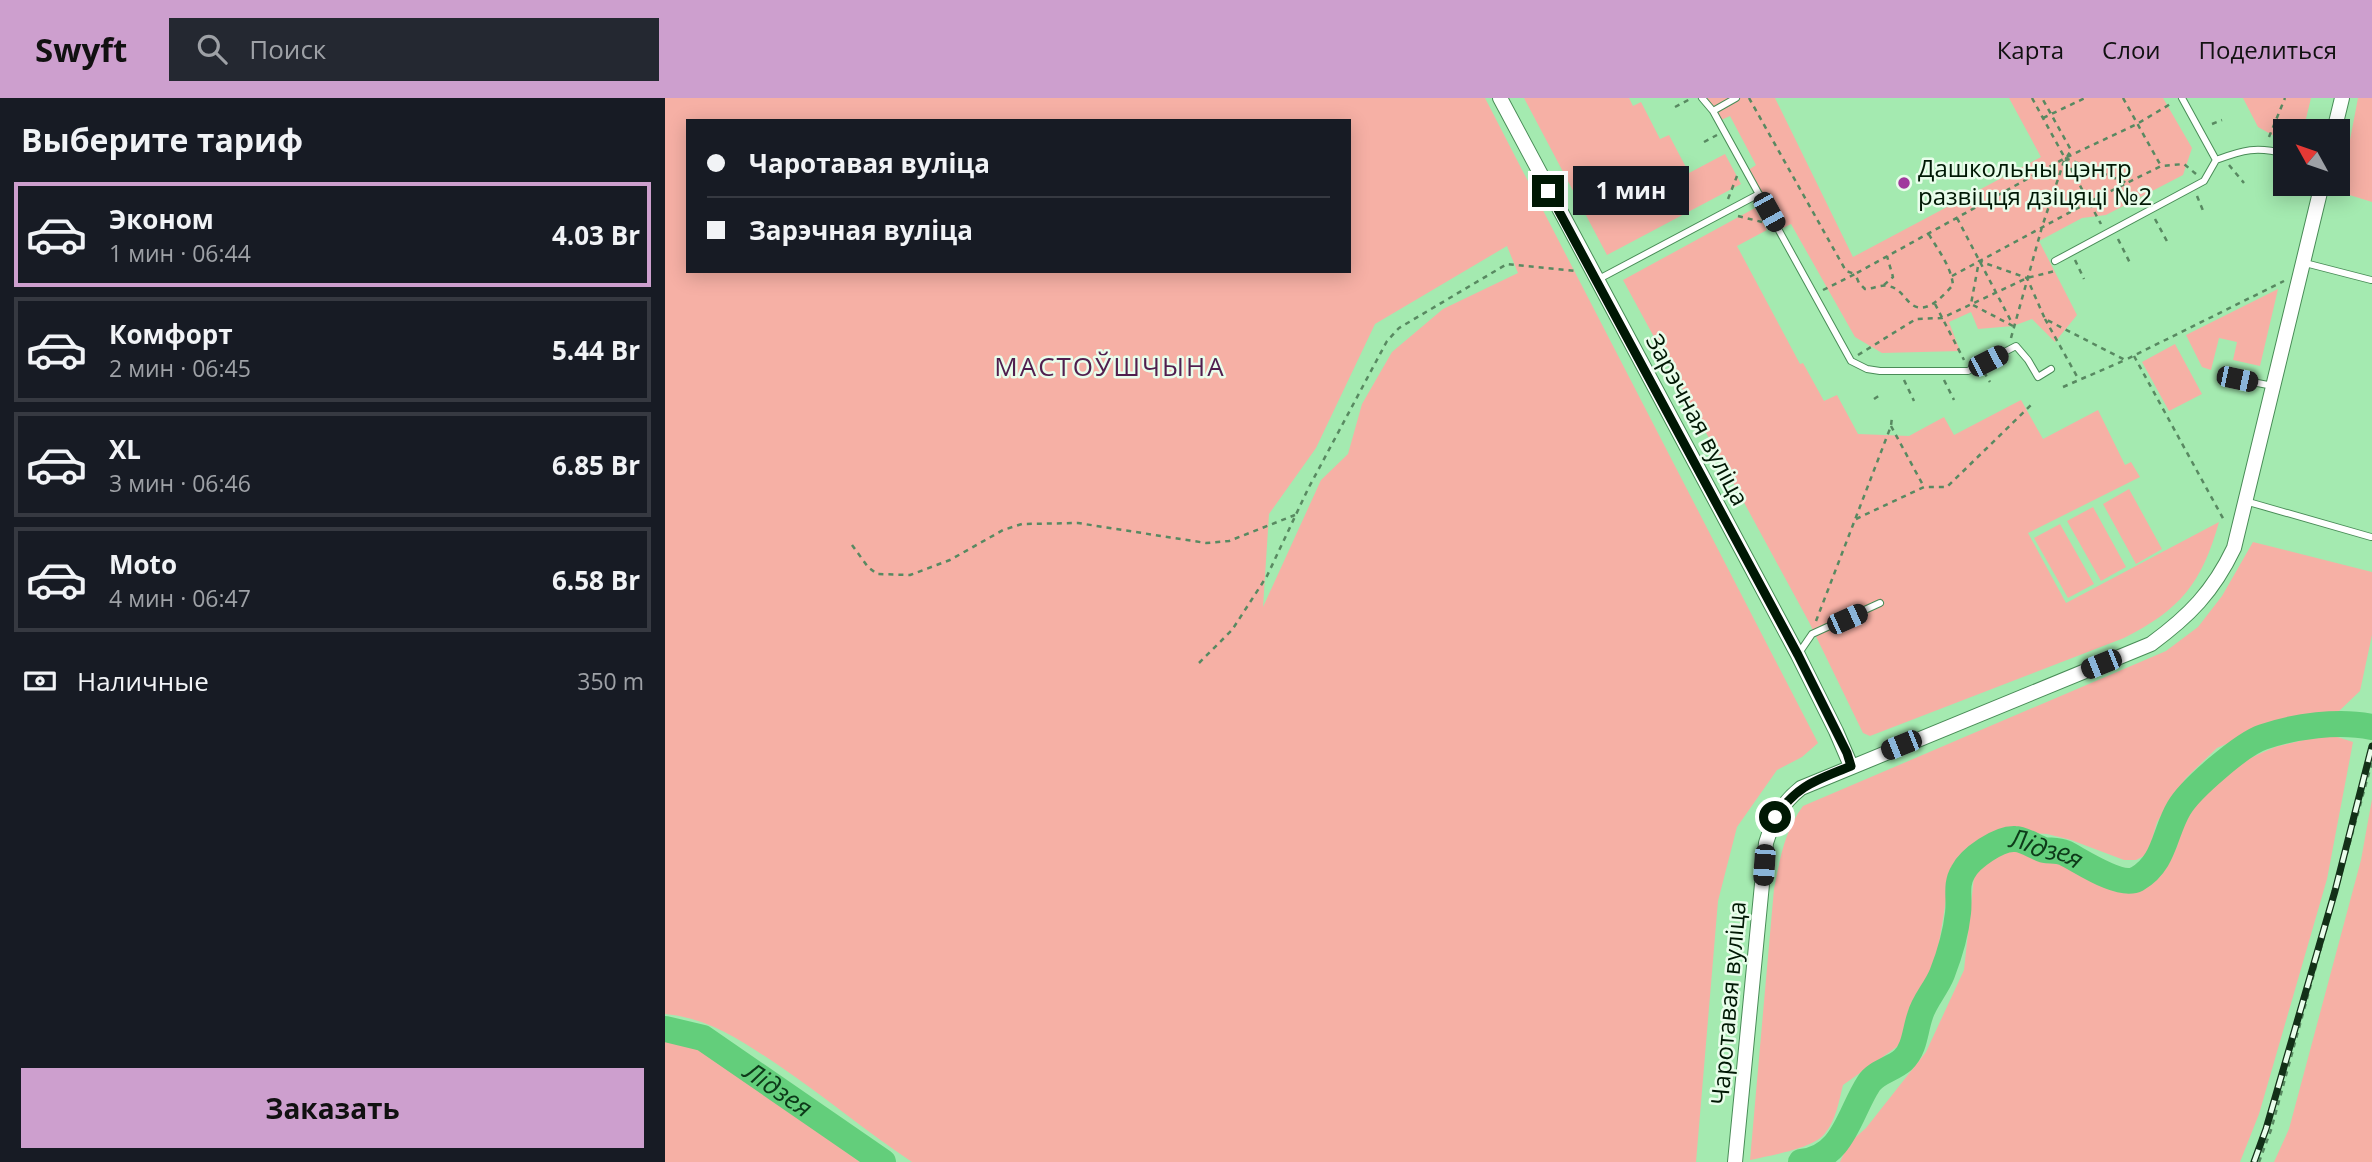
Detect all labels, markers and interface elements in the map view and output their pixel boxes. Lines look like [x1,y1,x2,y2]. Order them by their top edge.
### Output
search box [169,18,659,81]
text: Swyft [35,27,127,72]
icon: search [193,30,231,68]
text: Поиск [249,31,326,67]
text: Карта [1997,33,2064,66]
text: Слои [2102,33,2161,66]
text: Поделиться [2199,33,2337,66]
text: Выберите тариф [21,118,303,161]
north arrow [2273,119,2350,196]
map controls [2273,119,2350,196]
text: Чаротавая вуліца [749,145,990,181]
place label: Дашкольны цэнтр развіцця дзіцяці №2 [1918,151,2152,212]
callout: 1 мин [1573,166,1688,216]
text: 1 мин [1596,174,1666,206]
route end [1532,175,1564,207]
marker: Дашкольны цэнтр развіцця дзіцяці №2 [1896,175,1912,191]
car [1750,189,1789,235]
text: Эконом [109,201,214,237]
icon: car [25,203,88,266]
text: Зарэчная вуліца [749,212,973,248]
text: 4.03 Br [552,217,640,253]
text: 1 мин · 06:44 [109,237,251,269]
text: Комфорт [109,316,233,352]
icon: car [25,318,88,381]
street label: Зарэчная вуліца [1639,327,1758,511]
text: 5.44 Br [552,332,640,368]
car [1965,342,2012,380]
district label: МАСТОЎШЧЫНА [994,348,1226,384]
text: 2 мин · 06:45 [109,352,251,384]
car [2215,364,2260,394]
text: XL [109,431,141,467]
icon: car [25,433,88,496]
text: 6.85 Br [552,447,640,483]
text: 3 мин · 06:46 [109,467,251,499]
text: Moto [109,546,177,582]
icon: car [25,548,88,611]
text: 6.58 Br [552,562,640,598]
text: 4 мин · 06:47 [109,582,251,614]
car [1824,601,1871,637]
car [2078,646,2125,682]
icon: cash [21,662,59,700]
text: Наличные [77,663,209,699]
text: 350 m [577,665,644,697]
car [1878,727,1925,763]
route start [1759,801,1791,833]
water label: Лідзея [2006,819,2090,877]
car [1753,843,1776,887]
street label: Чаротавая вуліца [1702,900,1753,1106]
water label: Лідзея [736,1052,820,1125]
button: Заказать [21,1068,644,1148]

